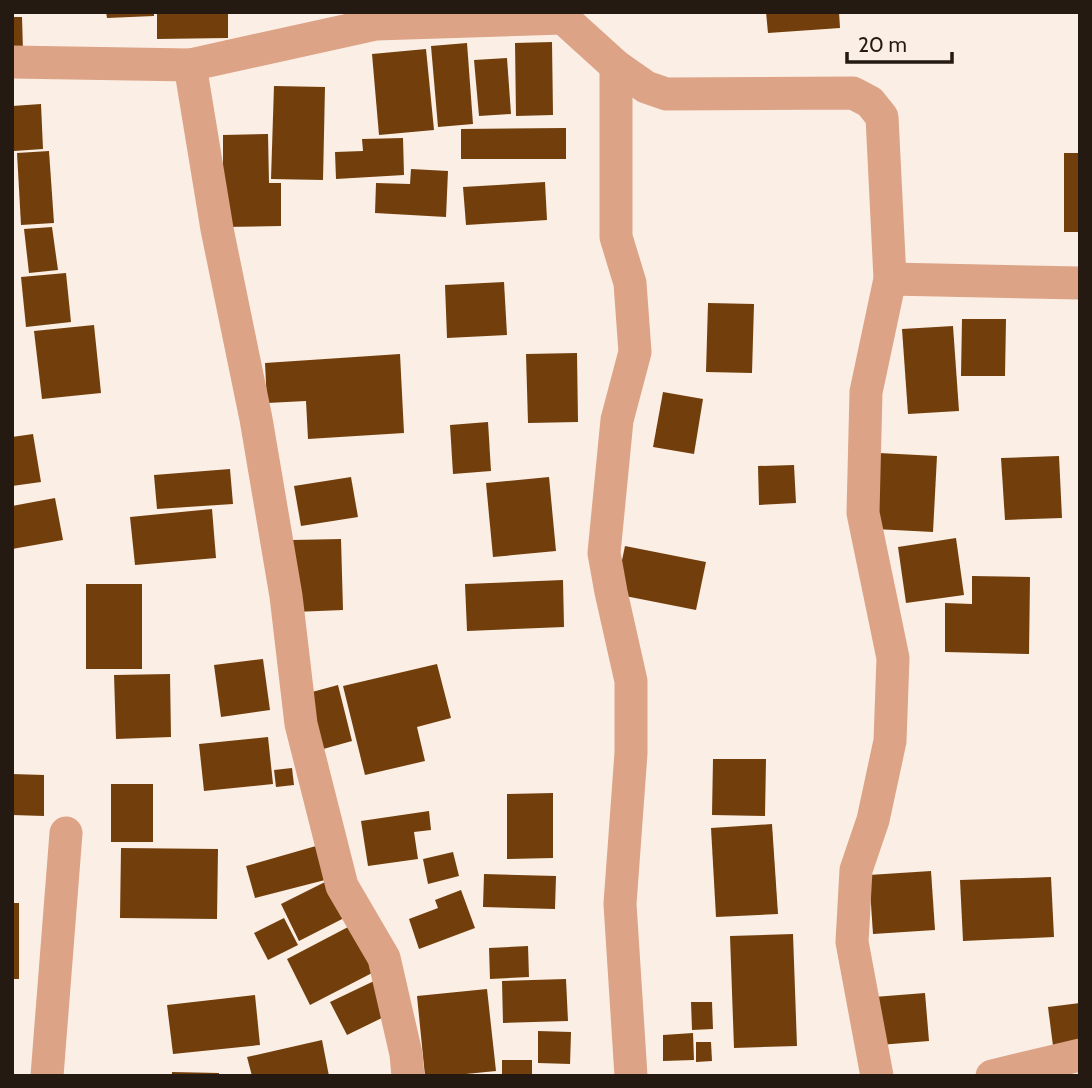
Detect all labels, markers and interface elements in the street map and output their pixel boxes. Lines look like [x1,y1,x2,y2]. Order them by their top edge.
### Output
scale bar [847,21,952,65]
text: 20 m [858,32,907,57]

